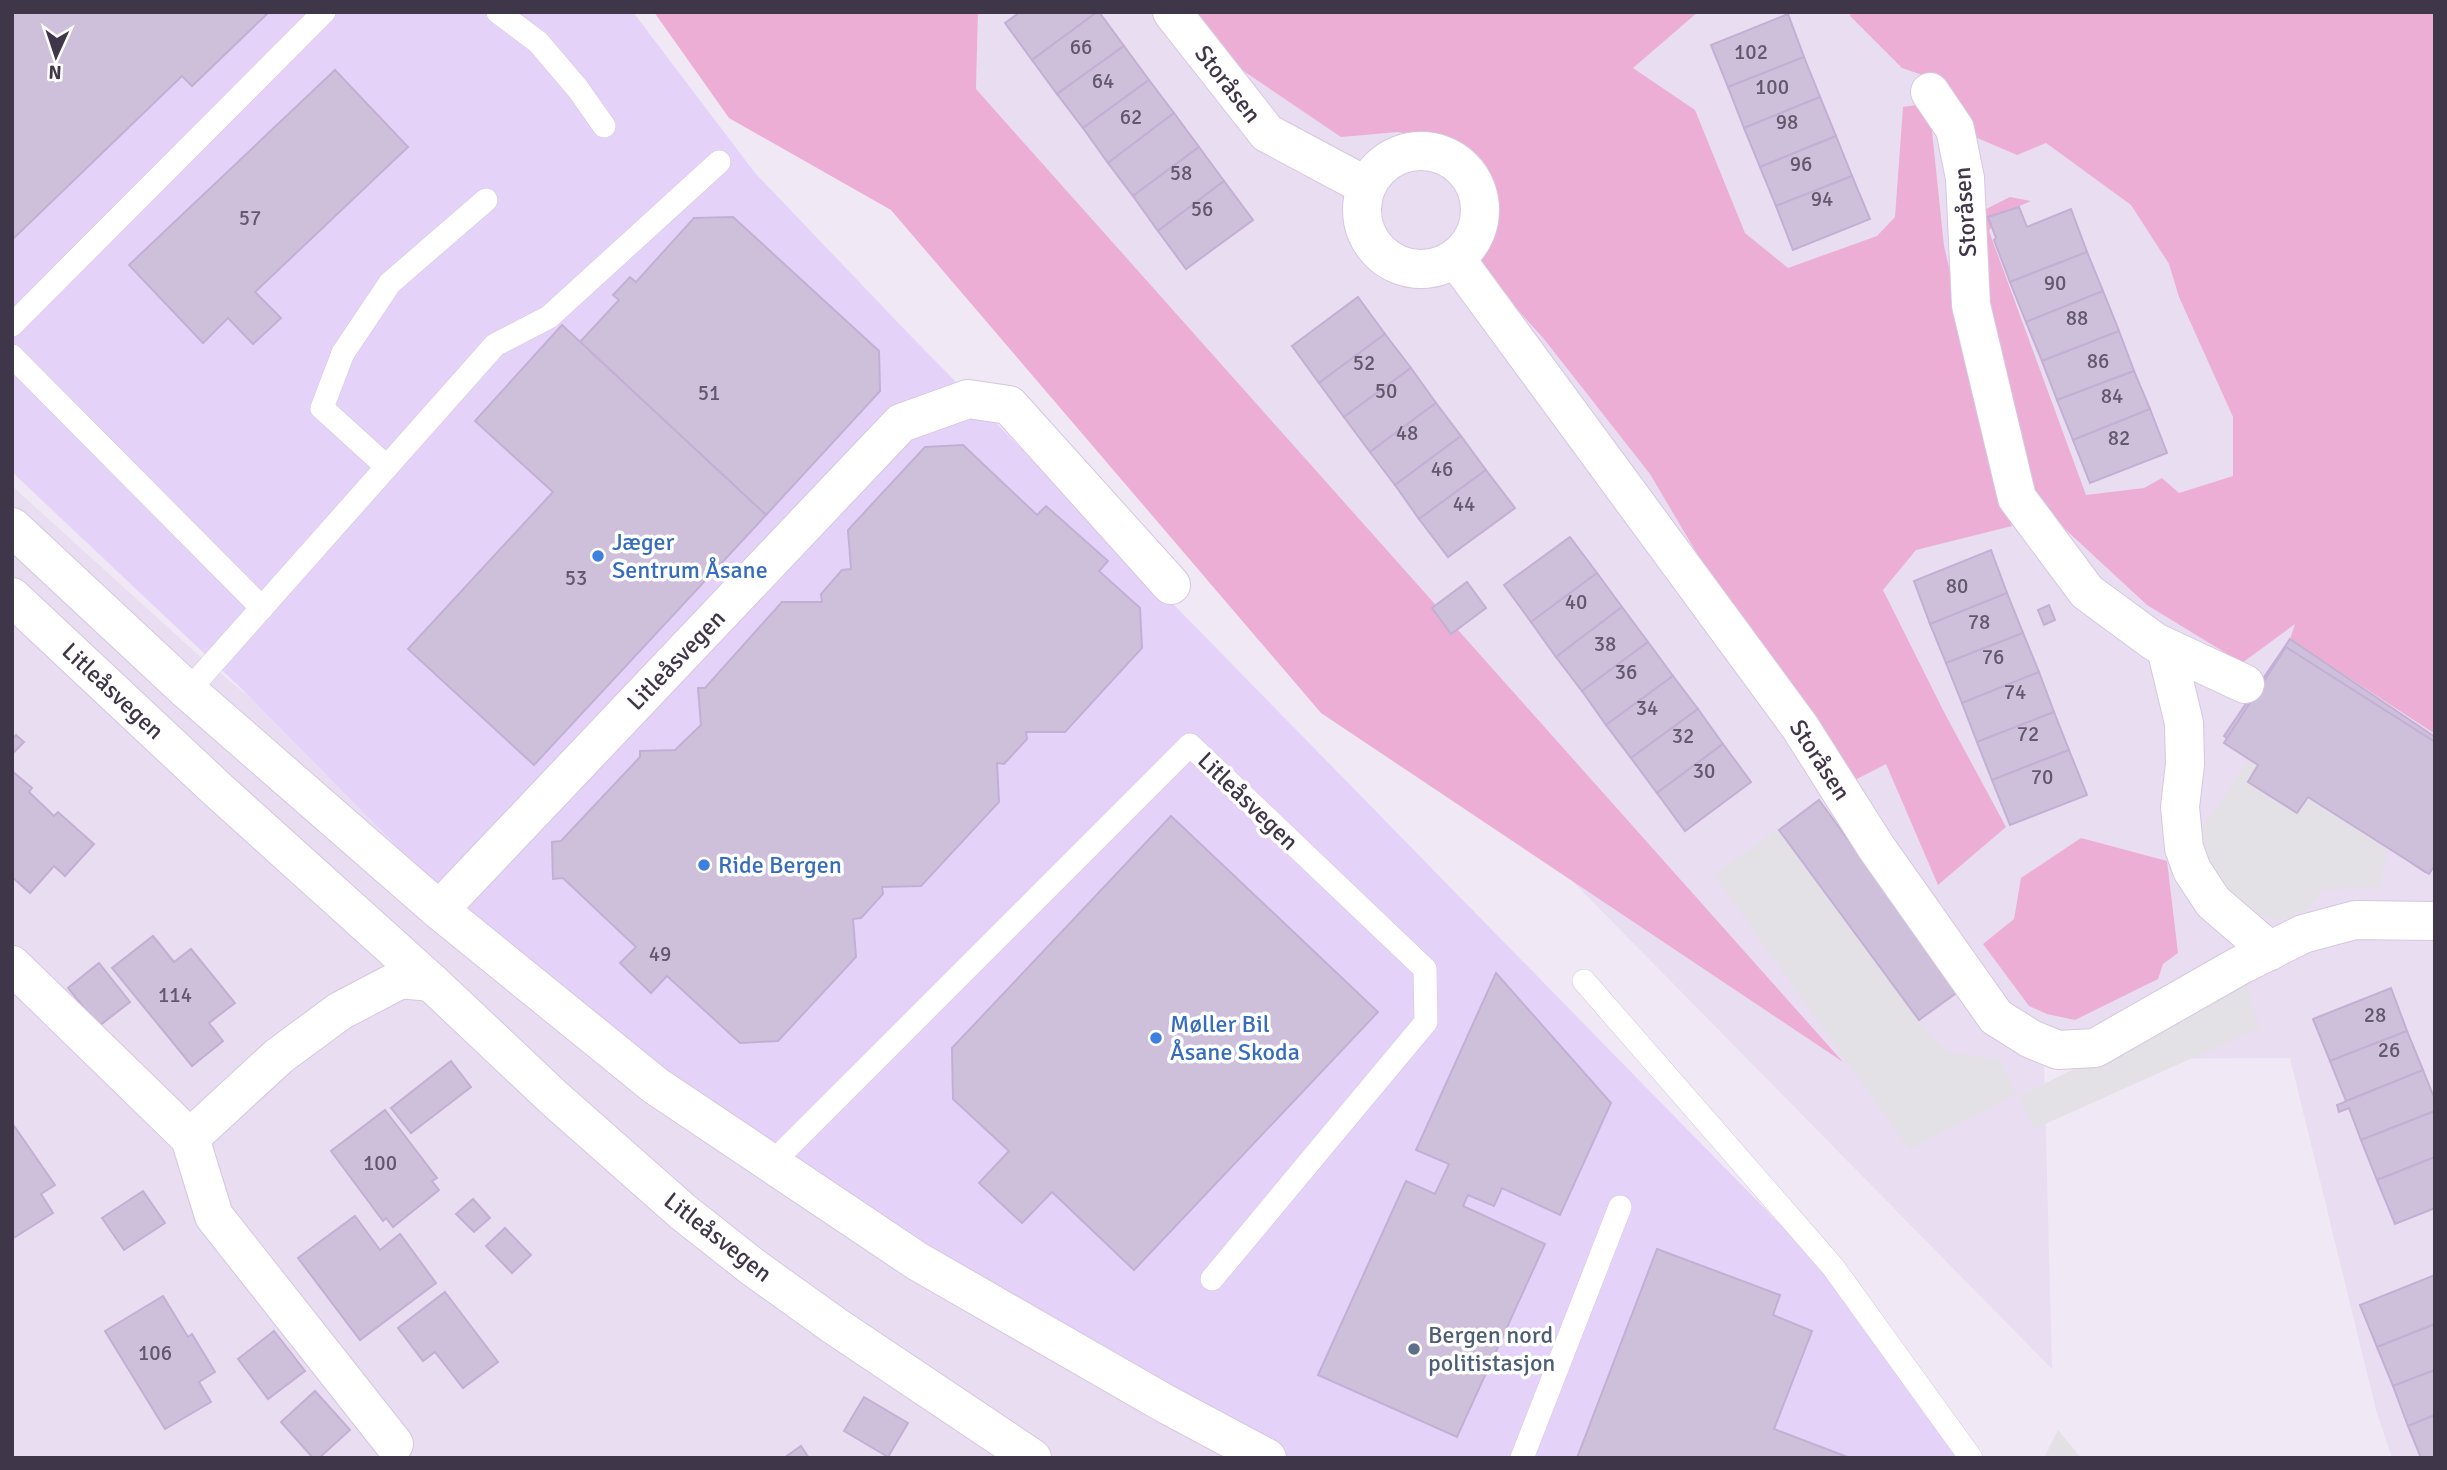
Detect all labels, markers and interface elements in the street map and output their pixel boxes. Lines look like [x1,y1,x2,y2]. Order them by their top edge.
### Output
north arrow [21,21,91,91]
house number: 66 [1070,34,1092,60]
street label: Storåsen [1188,39,1268,129]
house number: 102 [1734,39,1768,65]
text: N [48,60,62,84]
house number: 64 [1092,68,1114,94]
house number: 100 [1755,74,1789,100]
house number: 62 [1120,104,1142,130]
house number: 98 [1776,109,1798,135]
house number: 96 [1790,151,1812,177]
house number: 58 [1170,160,1192,186]
street label: Storåsen [1947,166,1983,258]
house number: 94 [1811,186,1833,212]
house number: 56 [1191,196,1213,222]
house number: 57 [239,205,261,231]
house number: 90 [2044,270,2066,296]
house number: 88 [2066,305,2088,331]
house number: 86 [2087,348,2109,374]
house number: 52 [1353,350,1375,376]
house number: 50 [1375,378,1397,404]
house number: 51 [698,380,720,406]
house number: 84 [2101,383,2123,409]
house number: 48 [1396,420,1418,446]
house number: 82 [2108,425,2130,451]
house number: 46 [1431,456,1453,482]
house number: 44 [1453,491,1475,517]
place label: Jæger Sentrum Åsane [612,527,768,585]
marker: Jæger Sentrum Åsane [590,548,606,564]
house number: 53 [565,565,587,591]
house number: 80 [1946,573,1968,599]
house number: 40 [1565,589,1587,615]
street label: Litleåsvegen [620,603,732,717]
house number: 78 [1968,609,1990,635]
house number: 38 [1594,631,1616,657]
street label: Litleåsvegen [56,636,170,746]
house number: 76 [1982,644,2004,670]
house number: 36 [1615,659,1637,685]
house number: 74 [2004,679,2026,705]
house number: 34 [1636,695,1658,721]
street label: Storåsen [1783,714,1857,806]
house number: 72 [2017,721,2039,747]
house number: 32 [1672,723,1694,749]
street label: Litleåsvegen [1191,745,1305,857]
house number: 30 [1693,758,1715,784]
house number: 70 [2031,764,2053,790]
place label: Ride Bergen [718,850,842,880]
marker: Ride Bergen [696,857,712,873]
house number: 49 [649,941,671,967]
house number: 114 [158,982,192,1008]
house number: 28 [2364,1002,2386,1028]
place label: Møller Bil Åsane Skoda [1170,1009,1300,1067]
marker: Møller Bil Åsane Skoda [1148,1030,1164,1046]
house number: 26 [2378,1037,2400,1063]
house number: 100 [363,1150,397,1176]
street label: Litleåsvegen [658,1186,778,1288]
place label: Bergen nord politistasjon [1428,1320,1555,1378]
house number: 106 [138,1340,172,1366]
marker: Bergen nord politistasjon [1406,1341,1422,1357]

